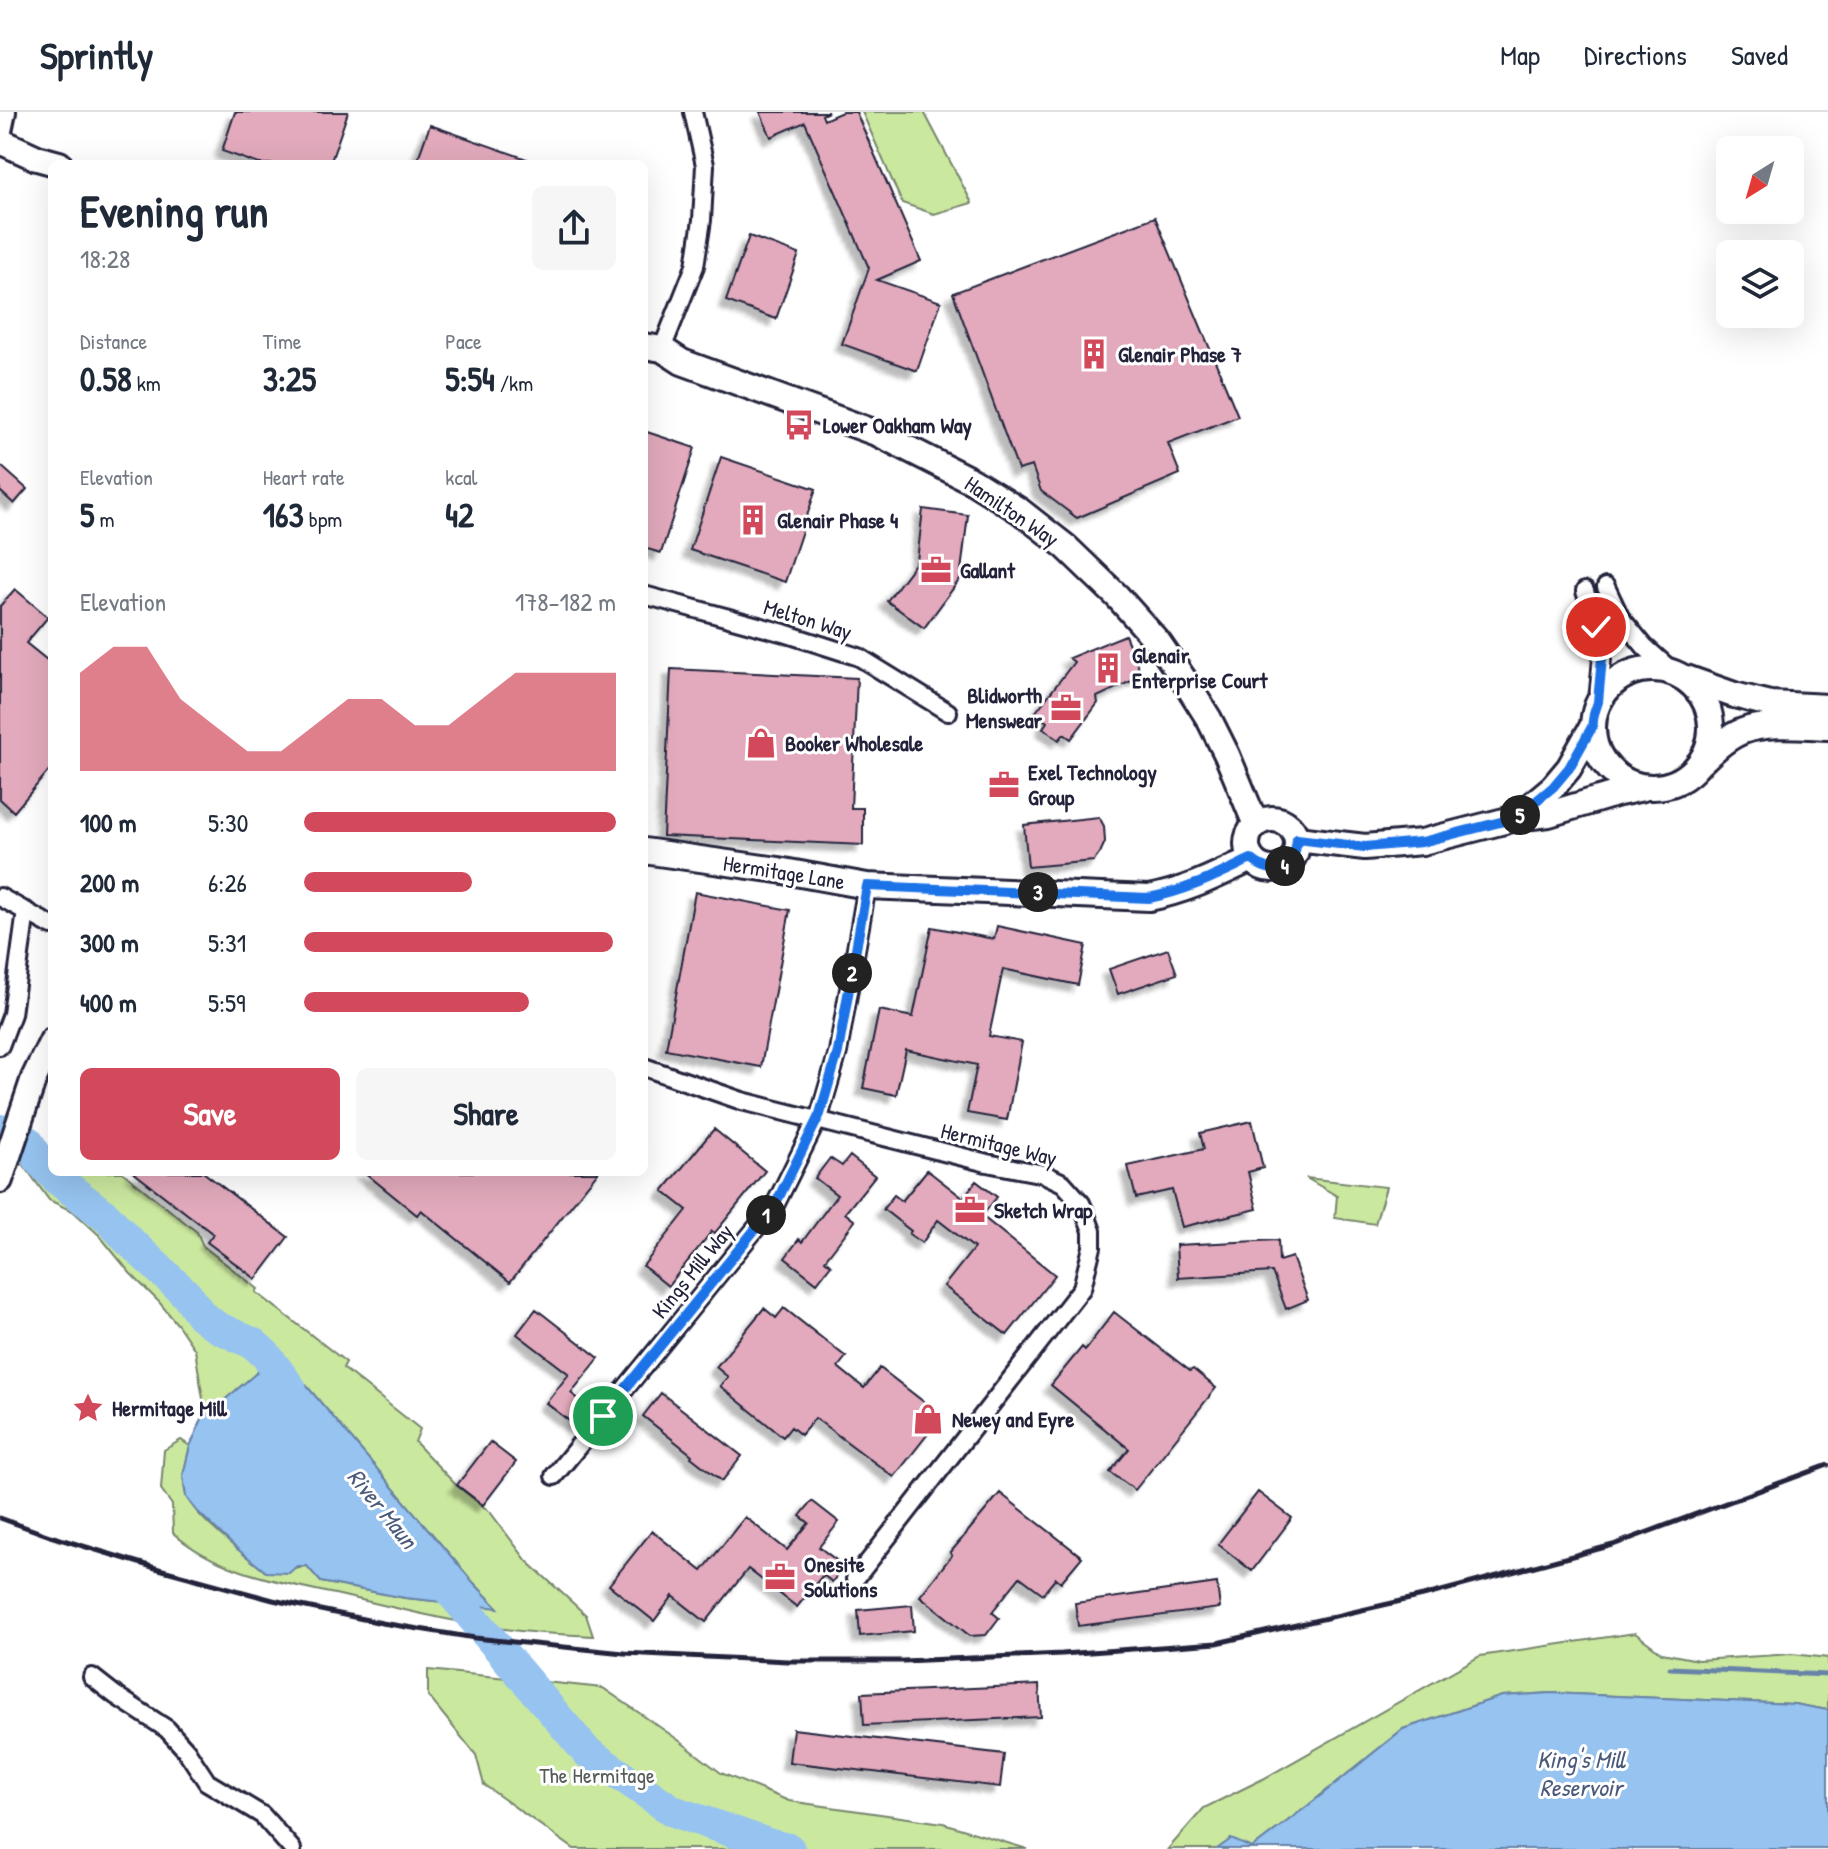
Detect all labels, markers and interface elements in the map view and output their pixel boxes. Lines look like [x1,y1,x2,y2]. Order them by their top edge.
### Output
text: Sprintly [40,29,153,81]
text: Map [1500,36,1540,74]
text: Directions [1584,36,1687,74]
text: Saved [1731,36,1788,74]
north arrow [1716,136,1804,224]
map controls [1716,136,1804,328]
text: Evening run [80,181,268,241]
button: share [532,186,616,270]
button: layers [1716,240,1804,328]
text: 18:28 [80,241,130,276]
text: Distance [80,326,147,356]
text: Time [263,326,302,356]
text: Pace [445,326,482,356]
building icon: Glenair Phase 7 [1077,337,1111,371]
place label: Glenair Phase 7 [1118,339,1242,369]
text: 0.58 [80,356,132,402]
text: 3:25 [263,356,316,402]
text: 5:54 [445,356,495,402]
text: km [132,368,161,398]
text: /km [495,368,533,398]
bus stop icon: Lower Oakham Way [782,408,816,442]
place label: Lower Oakham Way [823,410,973,441]
text: Elevation [80,462,153,492]
text: Heart rate [263,462,345,492]
text: kcal [445,462,477,492]
street label: Hamilton Way [959,468,1065,554]
text: 5 [80,492,94,538]
text: 163 [263,492,304,538]
text: 42 [445,492,474,538]
building icon: Glenair Phase 4 [736,503,770,537]
text: m [94,504,114,534]
text: bpm [304,504,342,534]
place label: Glenair Phase 4 [777,505,898,535]
office icon: Gallant [919,553,953,587]
place label: Gallant [960,555,1016,585]
text: Elevation [80,584,166,619]
text: 178–182 m [515,584,616,619]
street label: Melton Way [760,591,856,647]
pin [1562,593,1630,661]
icon: check [1574,605,1618,649]
place label: Glenair Enterprise Court [1132,640,1269,696]
building icon: Glenair Enterprise Court [1091,651,1125,685]
place label: Blidworth Menswear [966,680,1043,735]
office icon: Blidworth Menswear [1049,691,1083,725]
shop icon: Booker Wholesale [744,726,778,760]
place label: Booker Wholesale [785,728,924,758]
place label: Exel Technology Group [1028,757,1157,813]
office icon: Exel Technology Group [987,768,1021,802]
pin: 5 [1500,795,1540,835]
text: 5 [1515,800,1525,830]
text: 100 m [80,805,136,840]
text: 5:30 [208,805,248,840]
pin: 4 [1265,846,1305,886]
street label: Hermitage Lane [721,848,847,896]
text: 4 [1281,851,1289,881]
text: 200 m [80,865,139,900]
text: 6:26 [208,865,247,900]
pin: 3 [1018,872,1058,912]
text: 3 [1033,877,1043,907]
text: 300 m [80,925,139,960]
text: 5:31 [208,925,246,960]
pin: 2 [832,953,872,993]
text: 2 [847,958,857,988]
text: 400 m [80,985,137,1020]
text: 5:59 [208,985,246,1020]
button: Save [80,1068,340,1160]
button: Share [356,1068,616,1160]
street label: Hermitage Way [938,1115,1060,1173]
office icon: Sketch Wrap [953,1193,987,1227]
pin: 1 [746,1195,786,1235]
place label: Sketch Wrap [994,1195,1093,1226]
text: 1 [762,1200,770,1230]
street label: Kings Mill Way [645,1217,739,1325]
pin [569,1382,637,1450]
place icon: Hermitage Mill [71,1391,105,1425]
place label: Hermitage Mill [112,1393,227,1424]
icon: arrive [581,1394,625,1438]
shop icon: Newey and Eyre [911,1402,945,1436]
place label: Newey and Eyre [952,1404,1074,1435]
water label: River Maun [341,1461,426,1556]
place label: Onesite Solutions [804,1549,878,1604]
office icon: Onesite Solutions [763,1560,797,1594]
water label: King's Mill Reservoir [1537,1743,1627,1803]
park label: The Hermitage [539,1760,655,1790]

